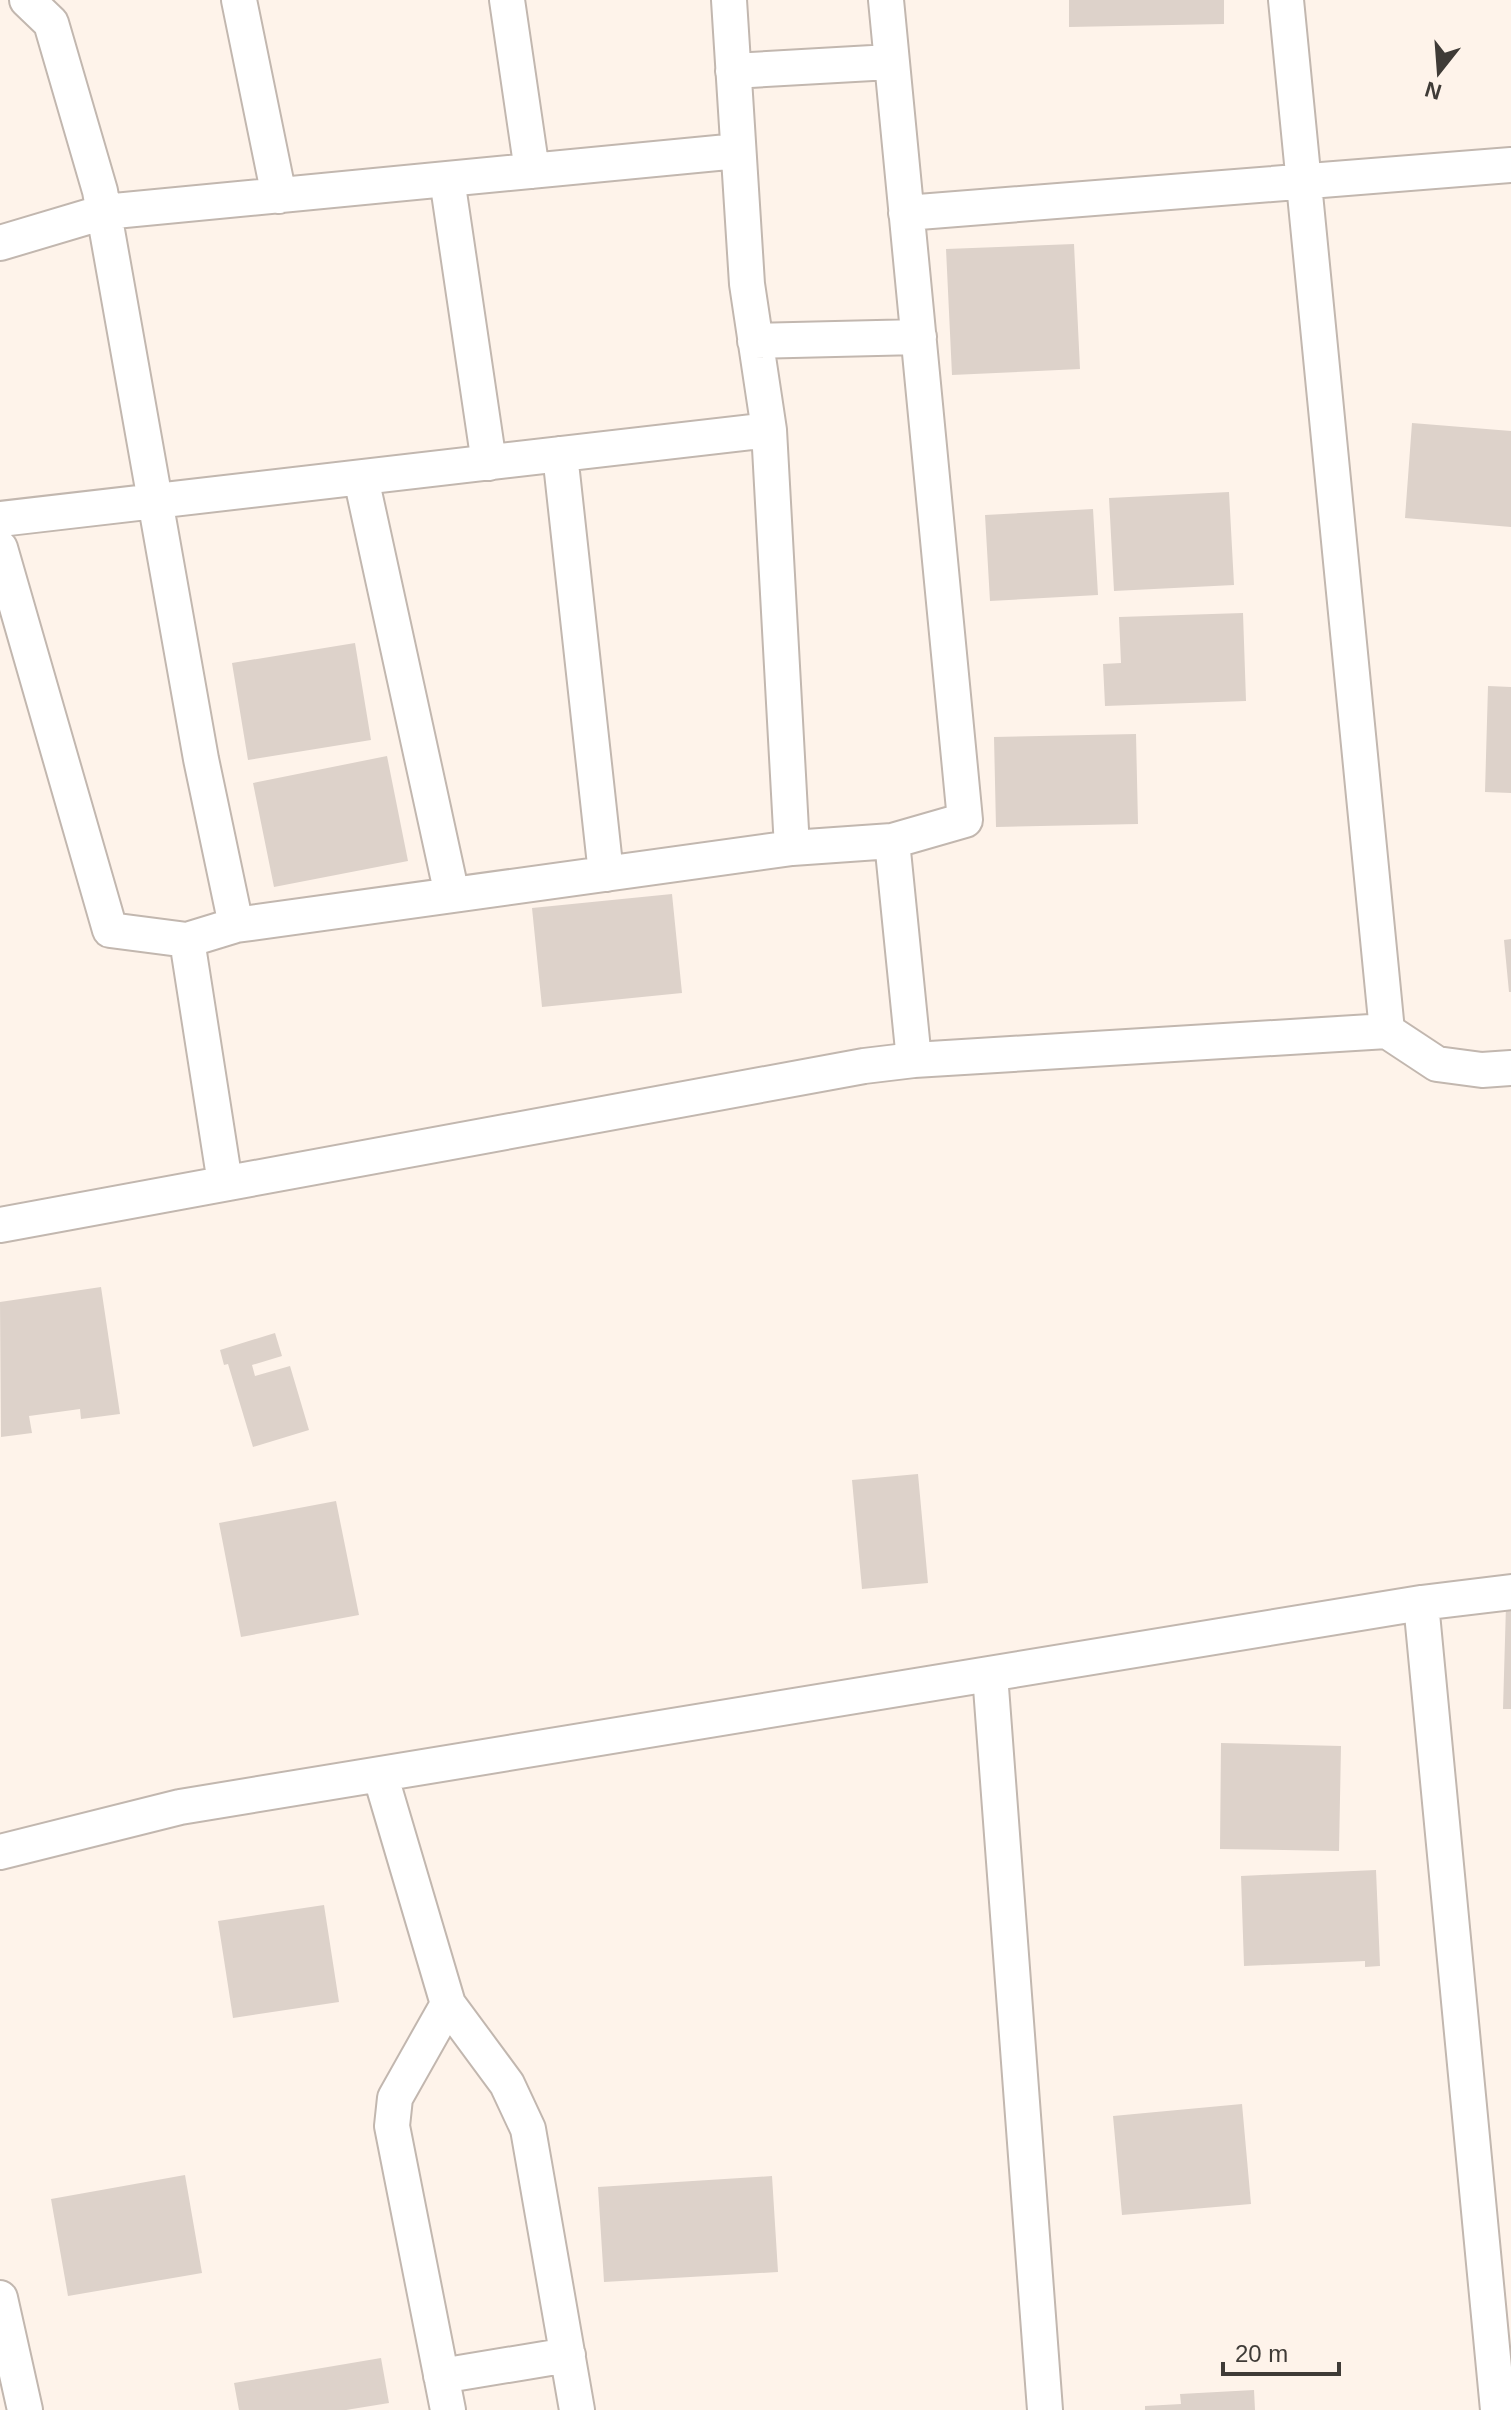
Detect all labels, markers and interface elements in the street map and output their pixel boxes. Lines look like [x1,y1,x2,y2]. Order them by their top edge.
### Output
north arrow [1399,32,1479,112]
text: N [1422,76,1445,105]
scale bar [1223,2326,1339,2376]
text: 20 m [1235,2340,1288,2367]

